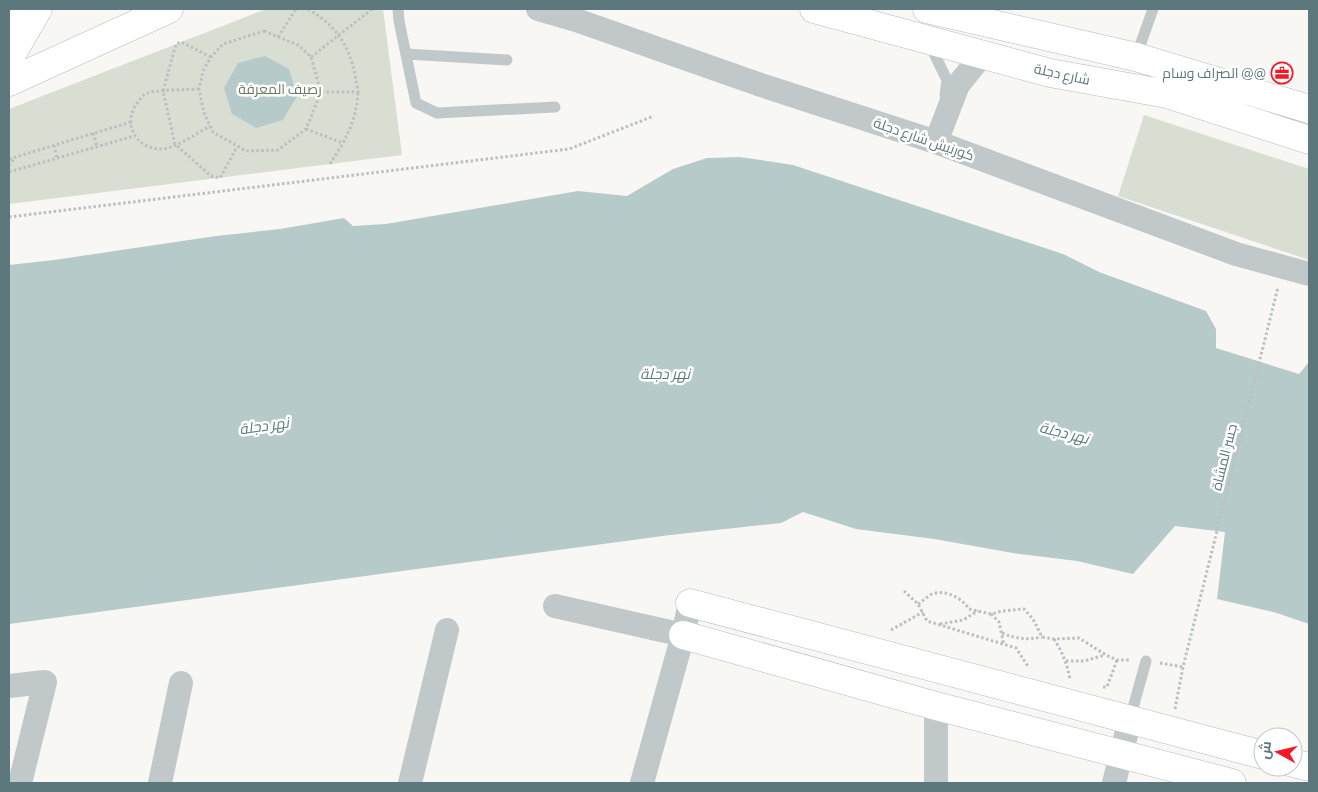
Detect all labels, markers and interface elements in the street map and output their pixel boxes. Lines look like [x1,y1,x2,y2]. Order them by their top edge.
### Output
street label: شارع دجلة [1032,59,1092,89]
office icon: الصراف وسام @@ [1270,61,1294,85]
place label: الصراف وسام @@ [1162,64,1266,83]
park label: رصيف المعرفة [238,80,322,97]
street label: كورنيش شارع دجلة [871,113,977,165]
water label: نهر دجلة [640,364,692,383]
water label: نهر دجلة [238,412,292,438]
water label: نهر دجلة [1038,417,1093,448]
street label: جسر المشاة [1207,422,1240,492]
north arrow [1253,727,1303,777]
text: ش [1255,740,1275,760]

